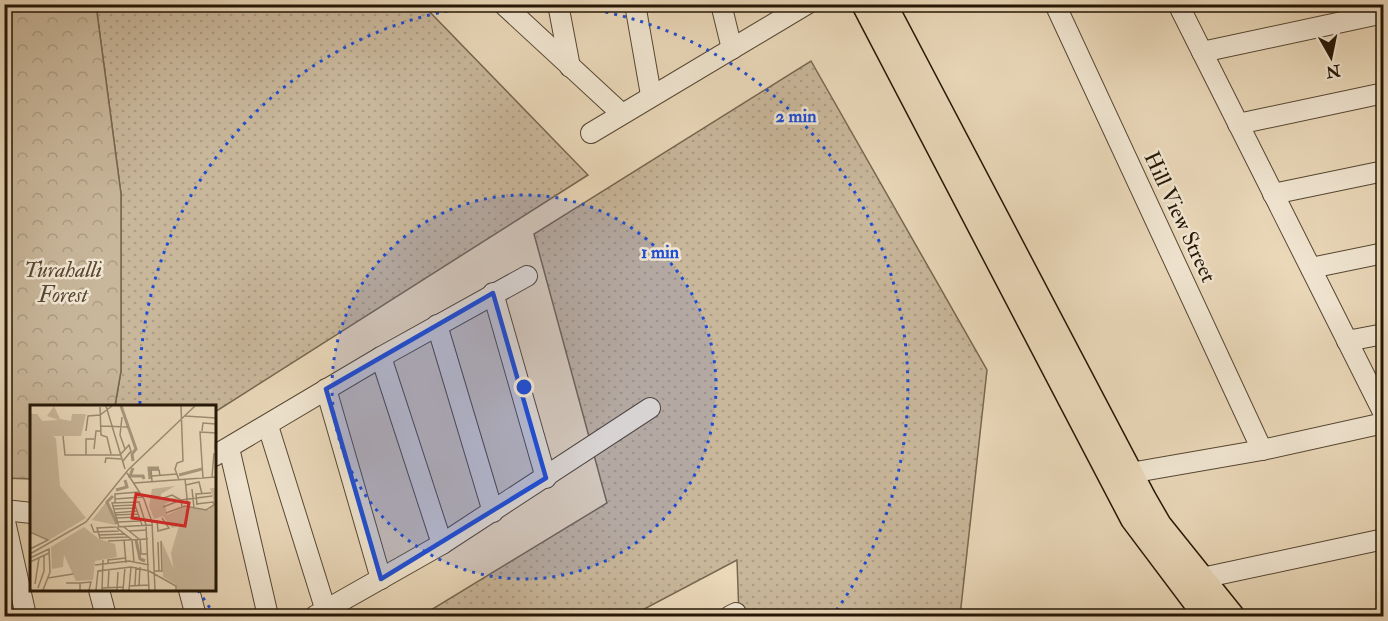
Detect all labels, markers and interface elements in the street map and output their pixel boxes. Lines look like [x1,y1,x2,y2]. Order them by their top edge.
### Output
north arrow [1301,27,1361,87]
text: N [1324,60,1343,82]
text: 2 min [776,105,817,128]
street label: Hill View Street [1137,147,1223,287]
text: 1 min [641,241,680,264]
park label: Turahalli Forest [24,256,102,309]
centre of rings [514,377,534,397]
inset map [30,405,216,591]

